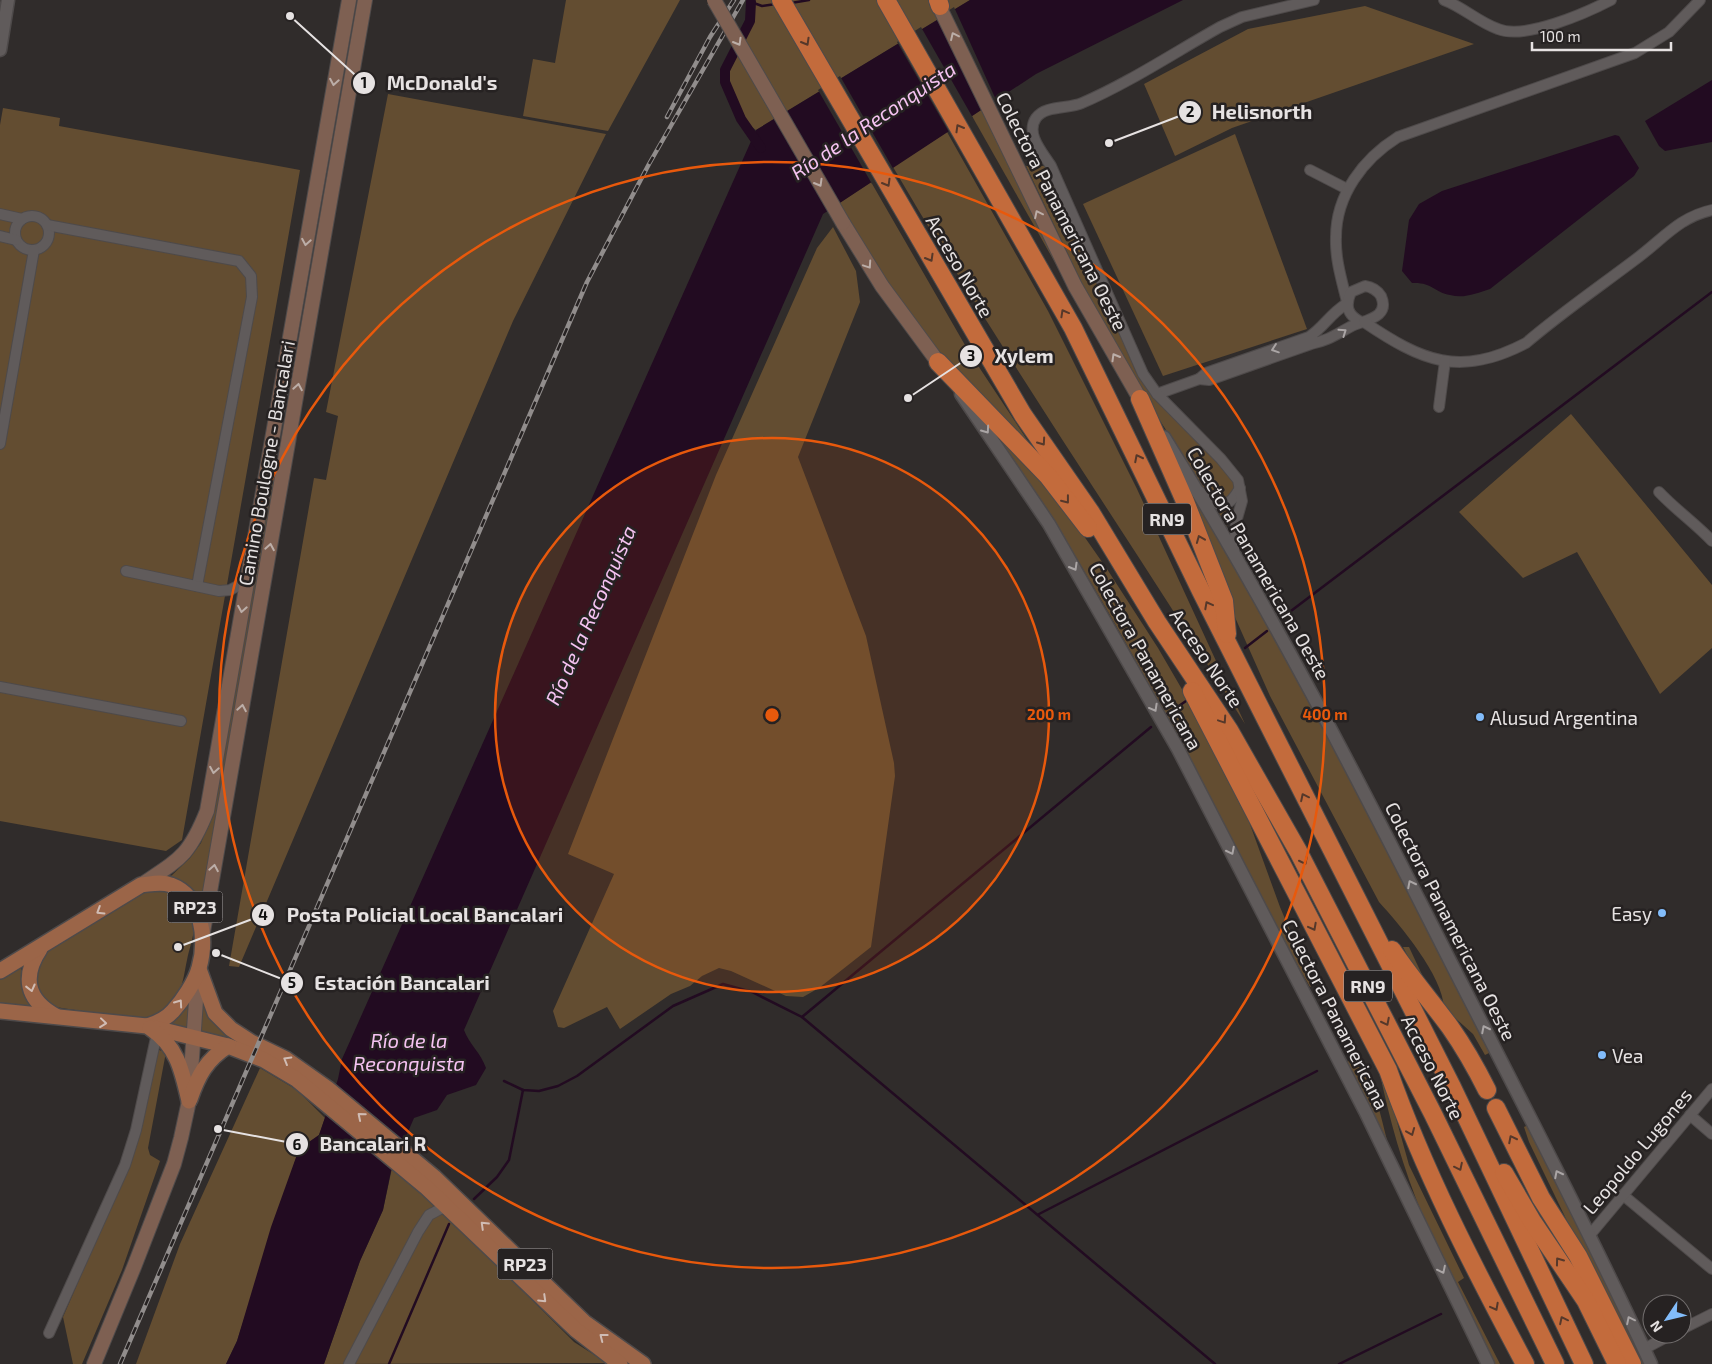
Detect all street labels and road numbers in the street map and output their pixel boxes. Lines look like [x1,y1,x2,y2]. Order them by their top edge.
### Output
street label: Colectora Panamericana Oeste [992,88,1132,334]
street label: Acceso Norte [921,211,999,321]
street label: Camino Boulogne - Bancalari [233,339,299,587]
street label: Colectora Panamericana Oeste [1183,443,1335,683]
road number: RN9 [1143,504,1191,534]
street label: Colectora Panamericana [1085,558,1207,754]
street label: Acceso Norte [1166,604,1248,712]
street label: Colectora Panamericana Oeste [1381,798,1521,1044]
road number: RP23 [168,892,222,922]
street label: Colectora Panamericana [1278,915,1394,1113]
road number: RN9 [1344,970,1392,1001]
street label: Acceso Norte [1397,1011,1469,1123]
street label: Leopoldo Lugones [1578,1084,1696,1218]
road number: RP23 [498,1248,552,1280]

